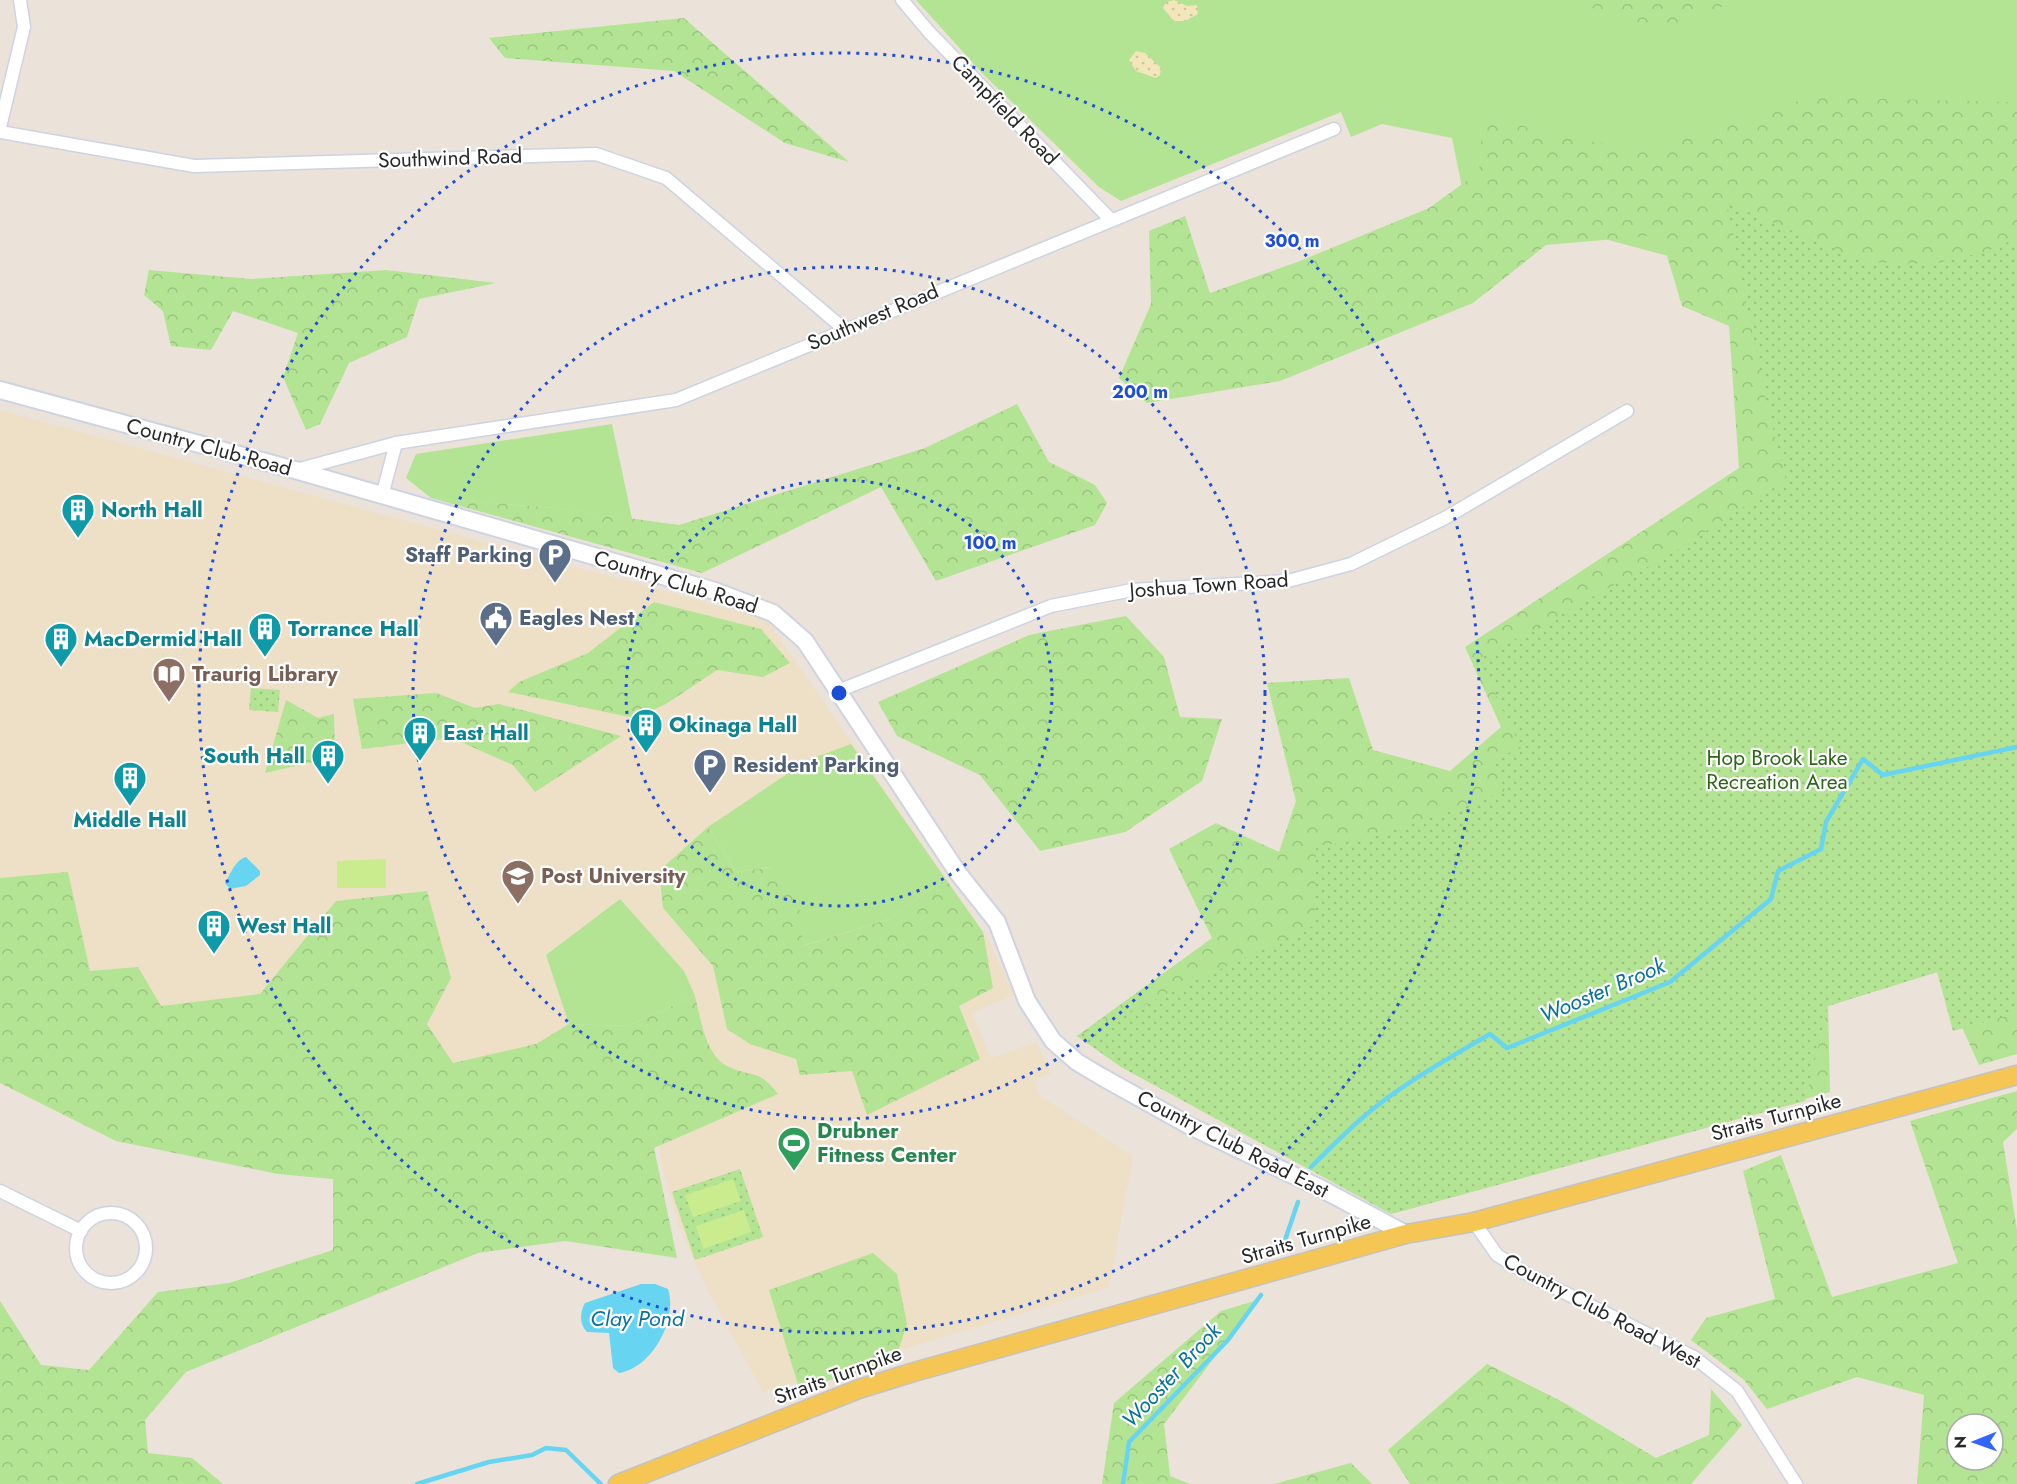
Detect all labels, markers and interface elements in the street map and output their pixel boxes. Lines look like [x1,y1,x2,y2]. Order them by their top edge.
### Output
street label: Campfield Road [944,48,1066,172]
street label: Southwind Road [377,140,523,176]
text: 300 m [1264,228,1320,254]
street label: Southwest Road [803,276,943,358]
text: 200 m [1112,379,1168,405]
street label: Country Club Road [123,410,295,484]
building icon: North Hall [60,492,96,539]
place label: North Hall [101,495,203,525]
text: 100 m [963,530,1017,556]
parking icon: Staff Parking [537,537,573,584]
place label: Staff Parking [405,540,532,570]
street label: Country Club Road [590,543,762,621]
street label: Joshua Town Road [1126,564,1289,606]
public building icon: Eagles Nest [478,600,514,647]
place label: Eagles Nest [519,603,635,633]
building icon: Torrance Hall [247,611,283,658]
place label: Torrance Hall [288,614,419,644]
building icon: MacDermid Hall [43,621,79,668]
place label: MacDermid Hall [84,624,242,654]
library icon: Traurig Library [151,656,187,703]
place label: Traurig Library [192,659,339,689]
centre of rings [829,683,849,703]
building icon: Okinaga Hall [628,707,664,754]
place label: Okinaga Hall [669,710,797,740]
building icon: East Hall [402,715,438,762]
place label: East Hall [443,718,529,748]
building icon: South Hall [310,738,346,785]
place label: South Hall [203,741,305,771]
park label: Hop Brook Lake Recreation Area [1706,743,1848,797]
parking icon: Resident Parking [692,747,728,794]
place label: Resident Parking [733,750,899,780]
building icon: Middle Hall [112,760,148,807]
place label: Middle Hall [73,805,187,835]
school or university icon: Post University [500,858,536,905]
place label: Post University [541,861,686,891]
building icon: West Hall [196,908,232,955]
place label: West Hall [237,911,331,941]
water label: Wooster Brook [1535,949,1671,1031]
street label: Country Club Road East [1132,1083,1334,1205]
street label: Straits Turnpike [1708,1085,1845,1149]
place label: Drubner Fitness Center [817,1116,957,1170]
sports icon: Drubner Fitness Center [776,1125,812,1172]
street label: Straits Turnpike [1238,1206,1375,1272]
street label: Country Club Road West [1498,1246,1706,1376]
water label: Clay Pond [590,1302,686,1334]
water label: Wooster Brook [1114,1314,1229,1435]
street label: Straits Turnpike [770,1338,906,1412]
north arrow [1945,1412,2005,1472]
text: N [1949,1436,1972,1449]

